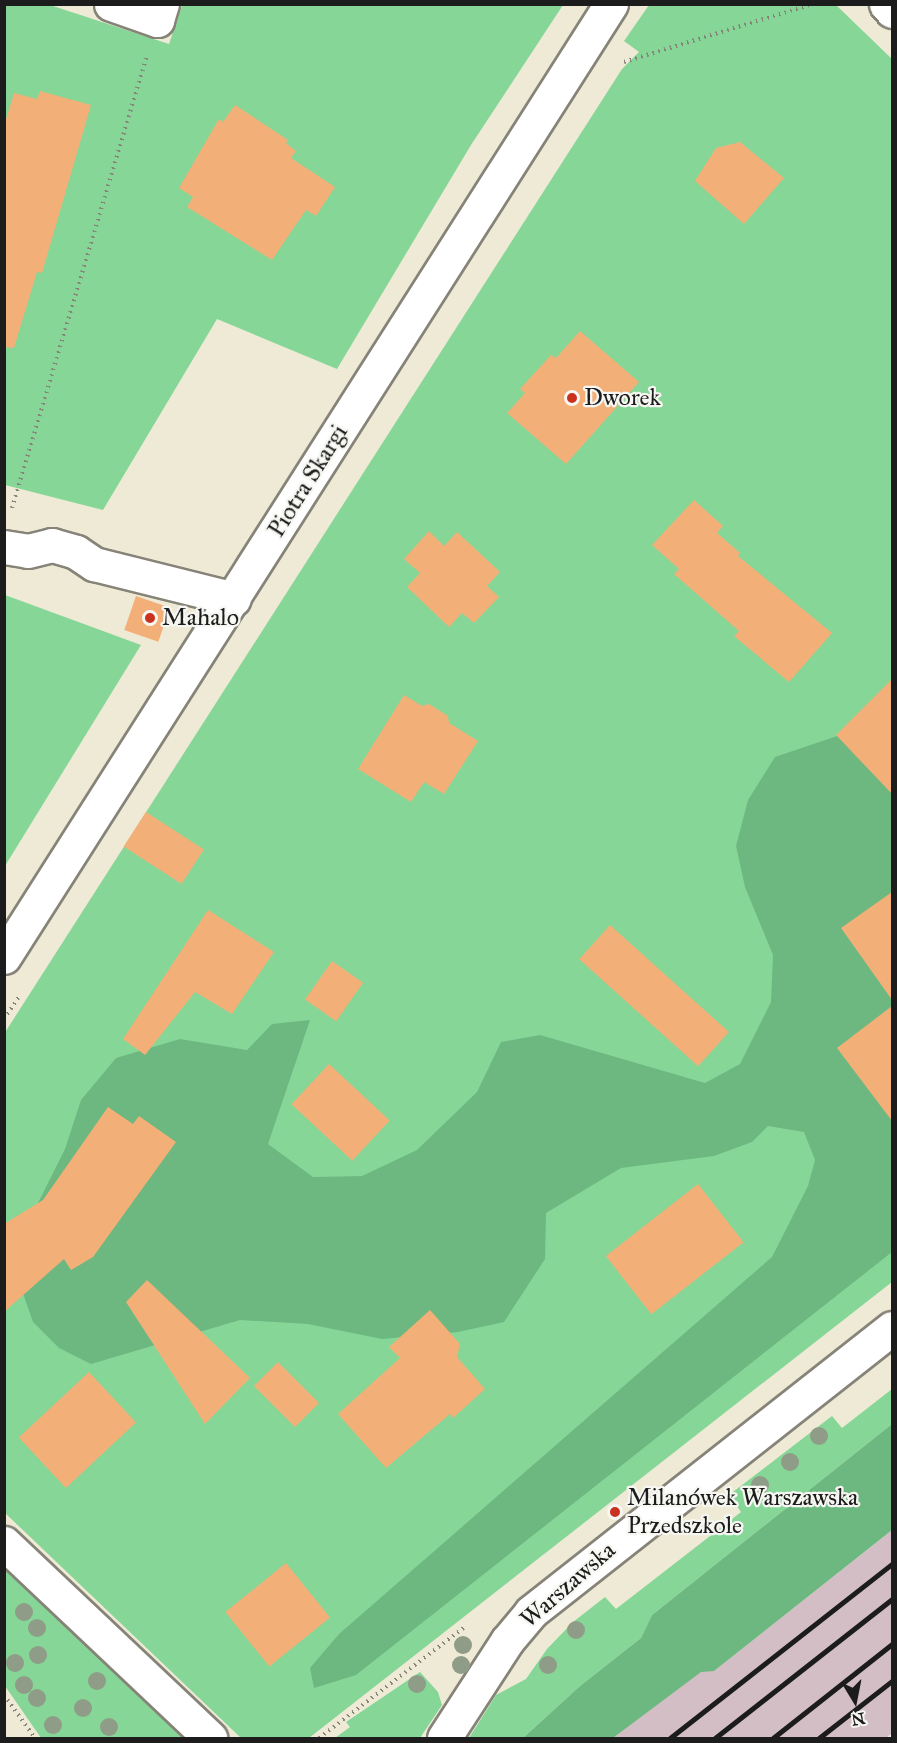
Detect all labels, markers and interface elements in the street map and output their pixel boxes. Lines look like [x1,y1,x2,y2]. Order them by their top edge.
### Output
place label: Dworek [584,384,661,412]
marker: Dworek [565,391,579,405]
street label: Piotra Skargi [262,419,354,543]
place label: Mahalo [162,604,239,632]
marker: Mahalo [143,611,157,625]
place label: Milanówek Warszawska Przedszkole [627,1484,858,1540]
marker: Milanówek Warszawska Przedszkole [608,1505,622,1519]
street label: Warszawska [515,1536,621,1634]
north arrow [825,1671,885,1731]
text: N [850,1709,867,1730]

